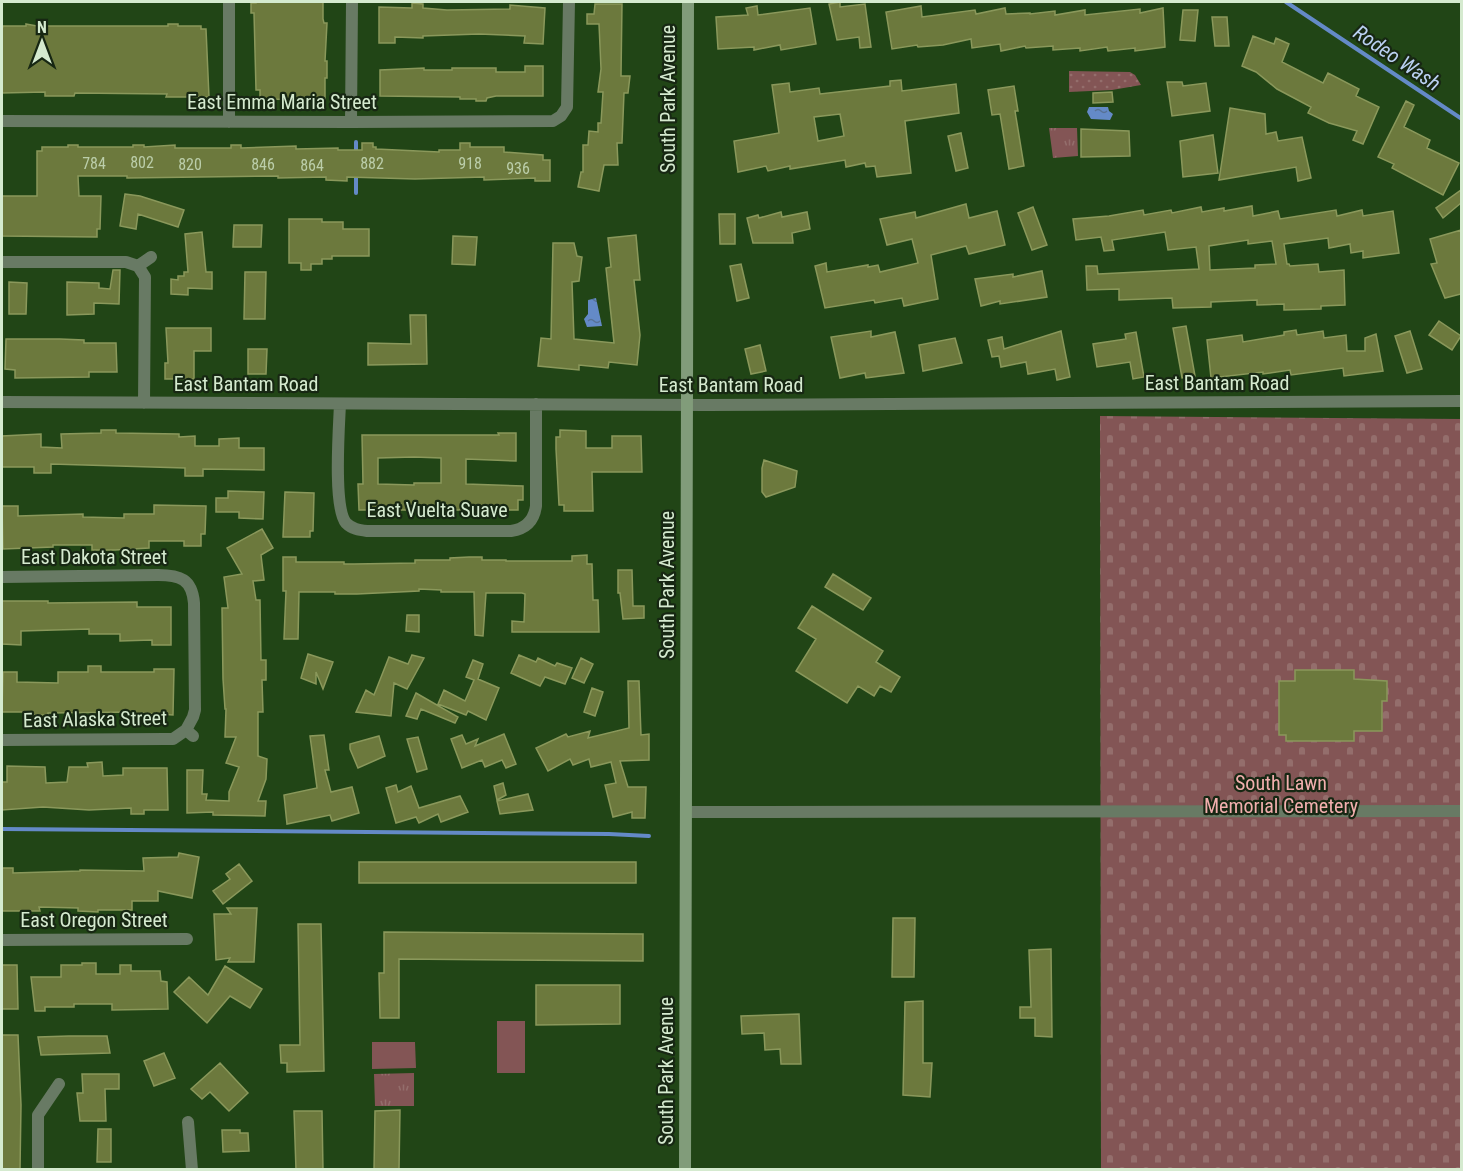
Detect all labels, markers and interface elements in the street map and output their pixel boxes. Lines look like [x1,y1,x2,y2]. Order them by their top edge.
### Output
north arrow [12,12,72,72]
text: N [37,18,47,37]
water label: Rodeo Wash [1349,20,1445,96]
street label: South Park Avenue [656,25,680,173]
street label: East Emma Maria Street [187,90,377,114]
house number: 802 [130,153,154,172]
house number: 784 [82,154,106,173]
house number: 882 [360,154,384,173]
house number: 918 [458,154,482,173]
house number: 820 [178,155,202,174]
house number: 846 [251,155,275,174]
house number: 864 [300,156,324,175]
house number: 936 [506,159,530,178]
street label: East Bantam Road [1145,371,1289,395]
street label: East Bantam Road [174,372,318,396]
street label: East Bantam Road [659,373,803,397]
street label: East Vuelta Suave [366,498,508,522]
street label: South Park Avenue [655,511,679,659]
street label: East Dakota Street [21,545,167,569]
street label: East Alaska Street [23,706,167,732]
park label: South Lawn Memorial Cemetery [1204,771,1358,818]
street label: East Oregon Street [20,908,168,932]
street label: South Park Avenue [654,997,678,1145]

